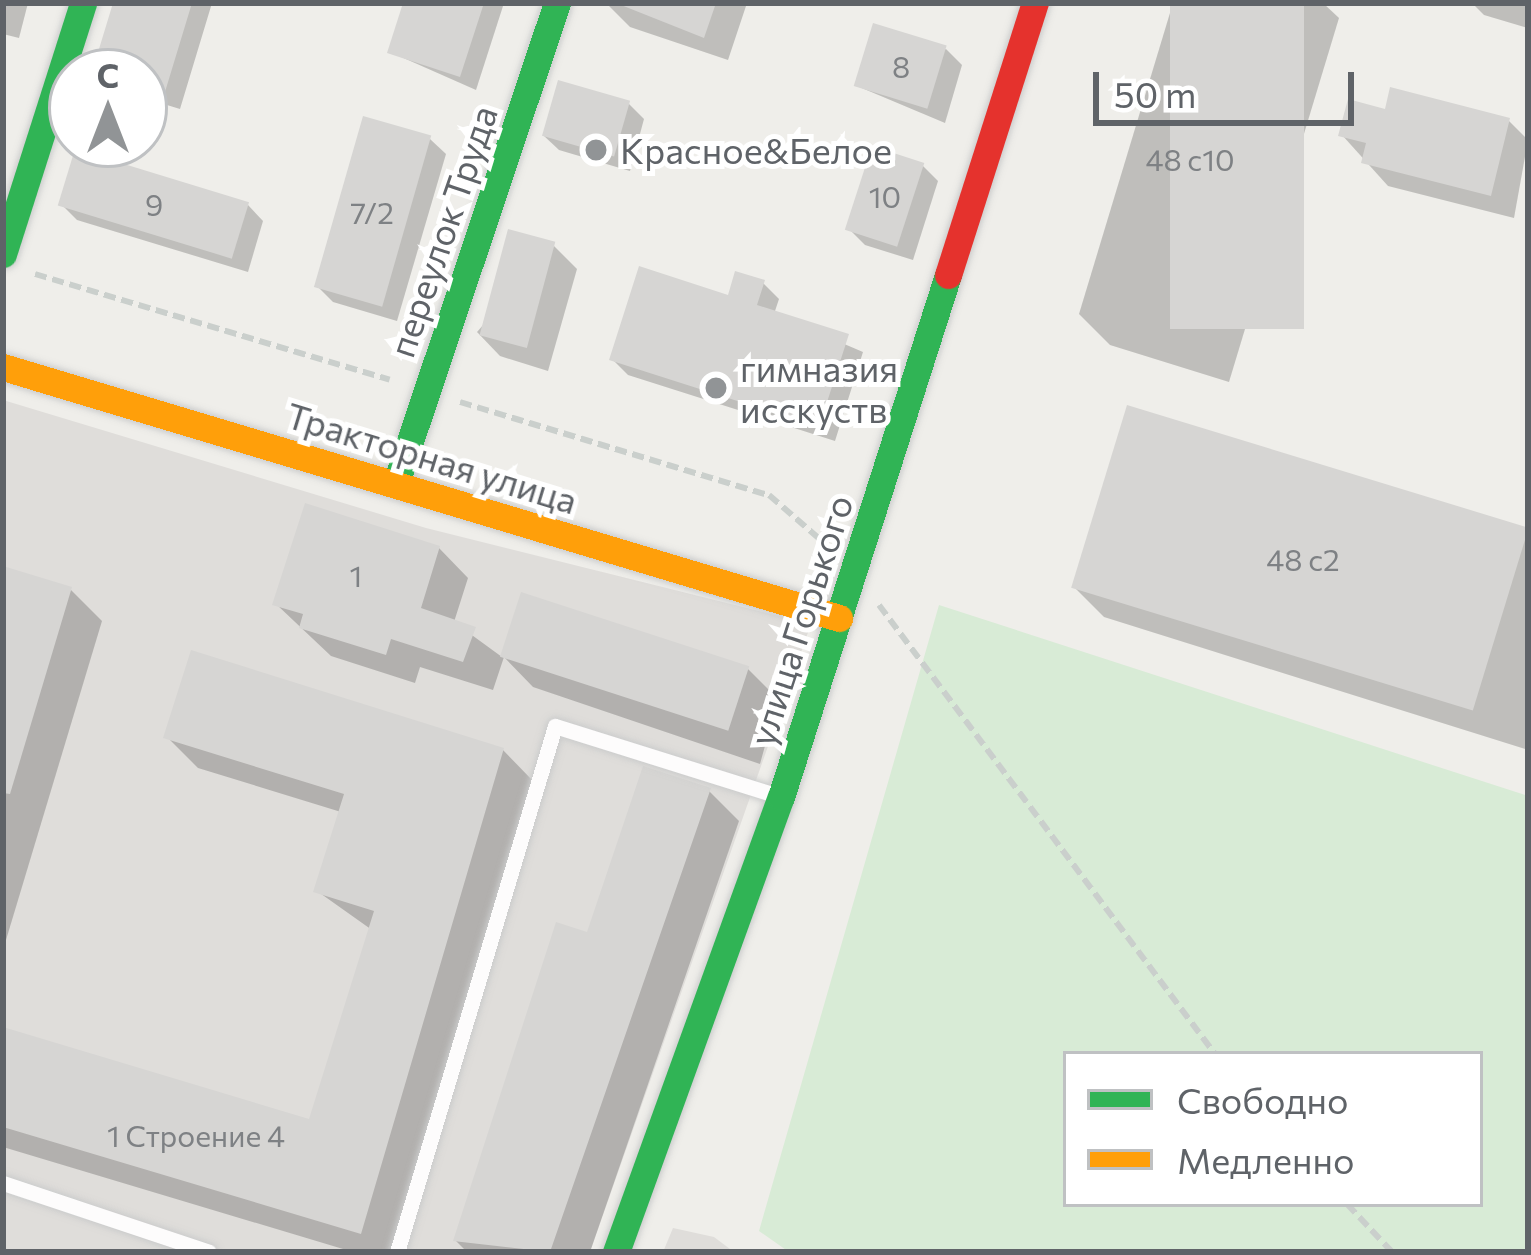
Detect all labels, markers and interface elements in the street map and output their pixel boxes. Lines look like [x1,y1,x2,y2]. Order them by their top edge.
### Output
north arrow [48,48,168,168]
house number: 8 [892,48,910,84]
scale bar [1099,48,1360,122]
text: С [97,54,119,95]
text: 50 m [1114,71,1196,115]
street label: переулок Труда [379,100,505,362]
place label: Красное&Белое [620,128,892,172]
marker: Красное&Белое [583,137,609,163]
house number: 48 с10 [1145,141,1235,177]
house number: 10 [869,178,901,214]
house number: 9 [145,186,163,222]
house number: 7/2 [350,194,394,230]
place label: гимназия исскуств [740,345,898,430]
marker: гимназия исскуств [703,375,729,401]
street label: Тракторная улица [281,392,583,522]
street label: улица Горького [739,489,861,751]
house number: 48 с2 [1266,541,1340,577]
house number: 1 [350,557,362,593]
legend [1063,1051,1483,1207]
text: Свободно [1177,1077,1348,1121]
house number: 1 Строение 4 [107,1117,285,1153]
text: Медленно [1177,1137,1354,1181]

